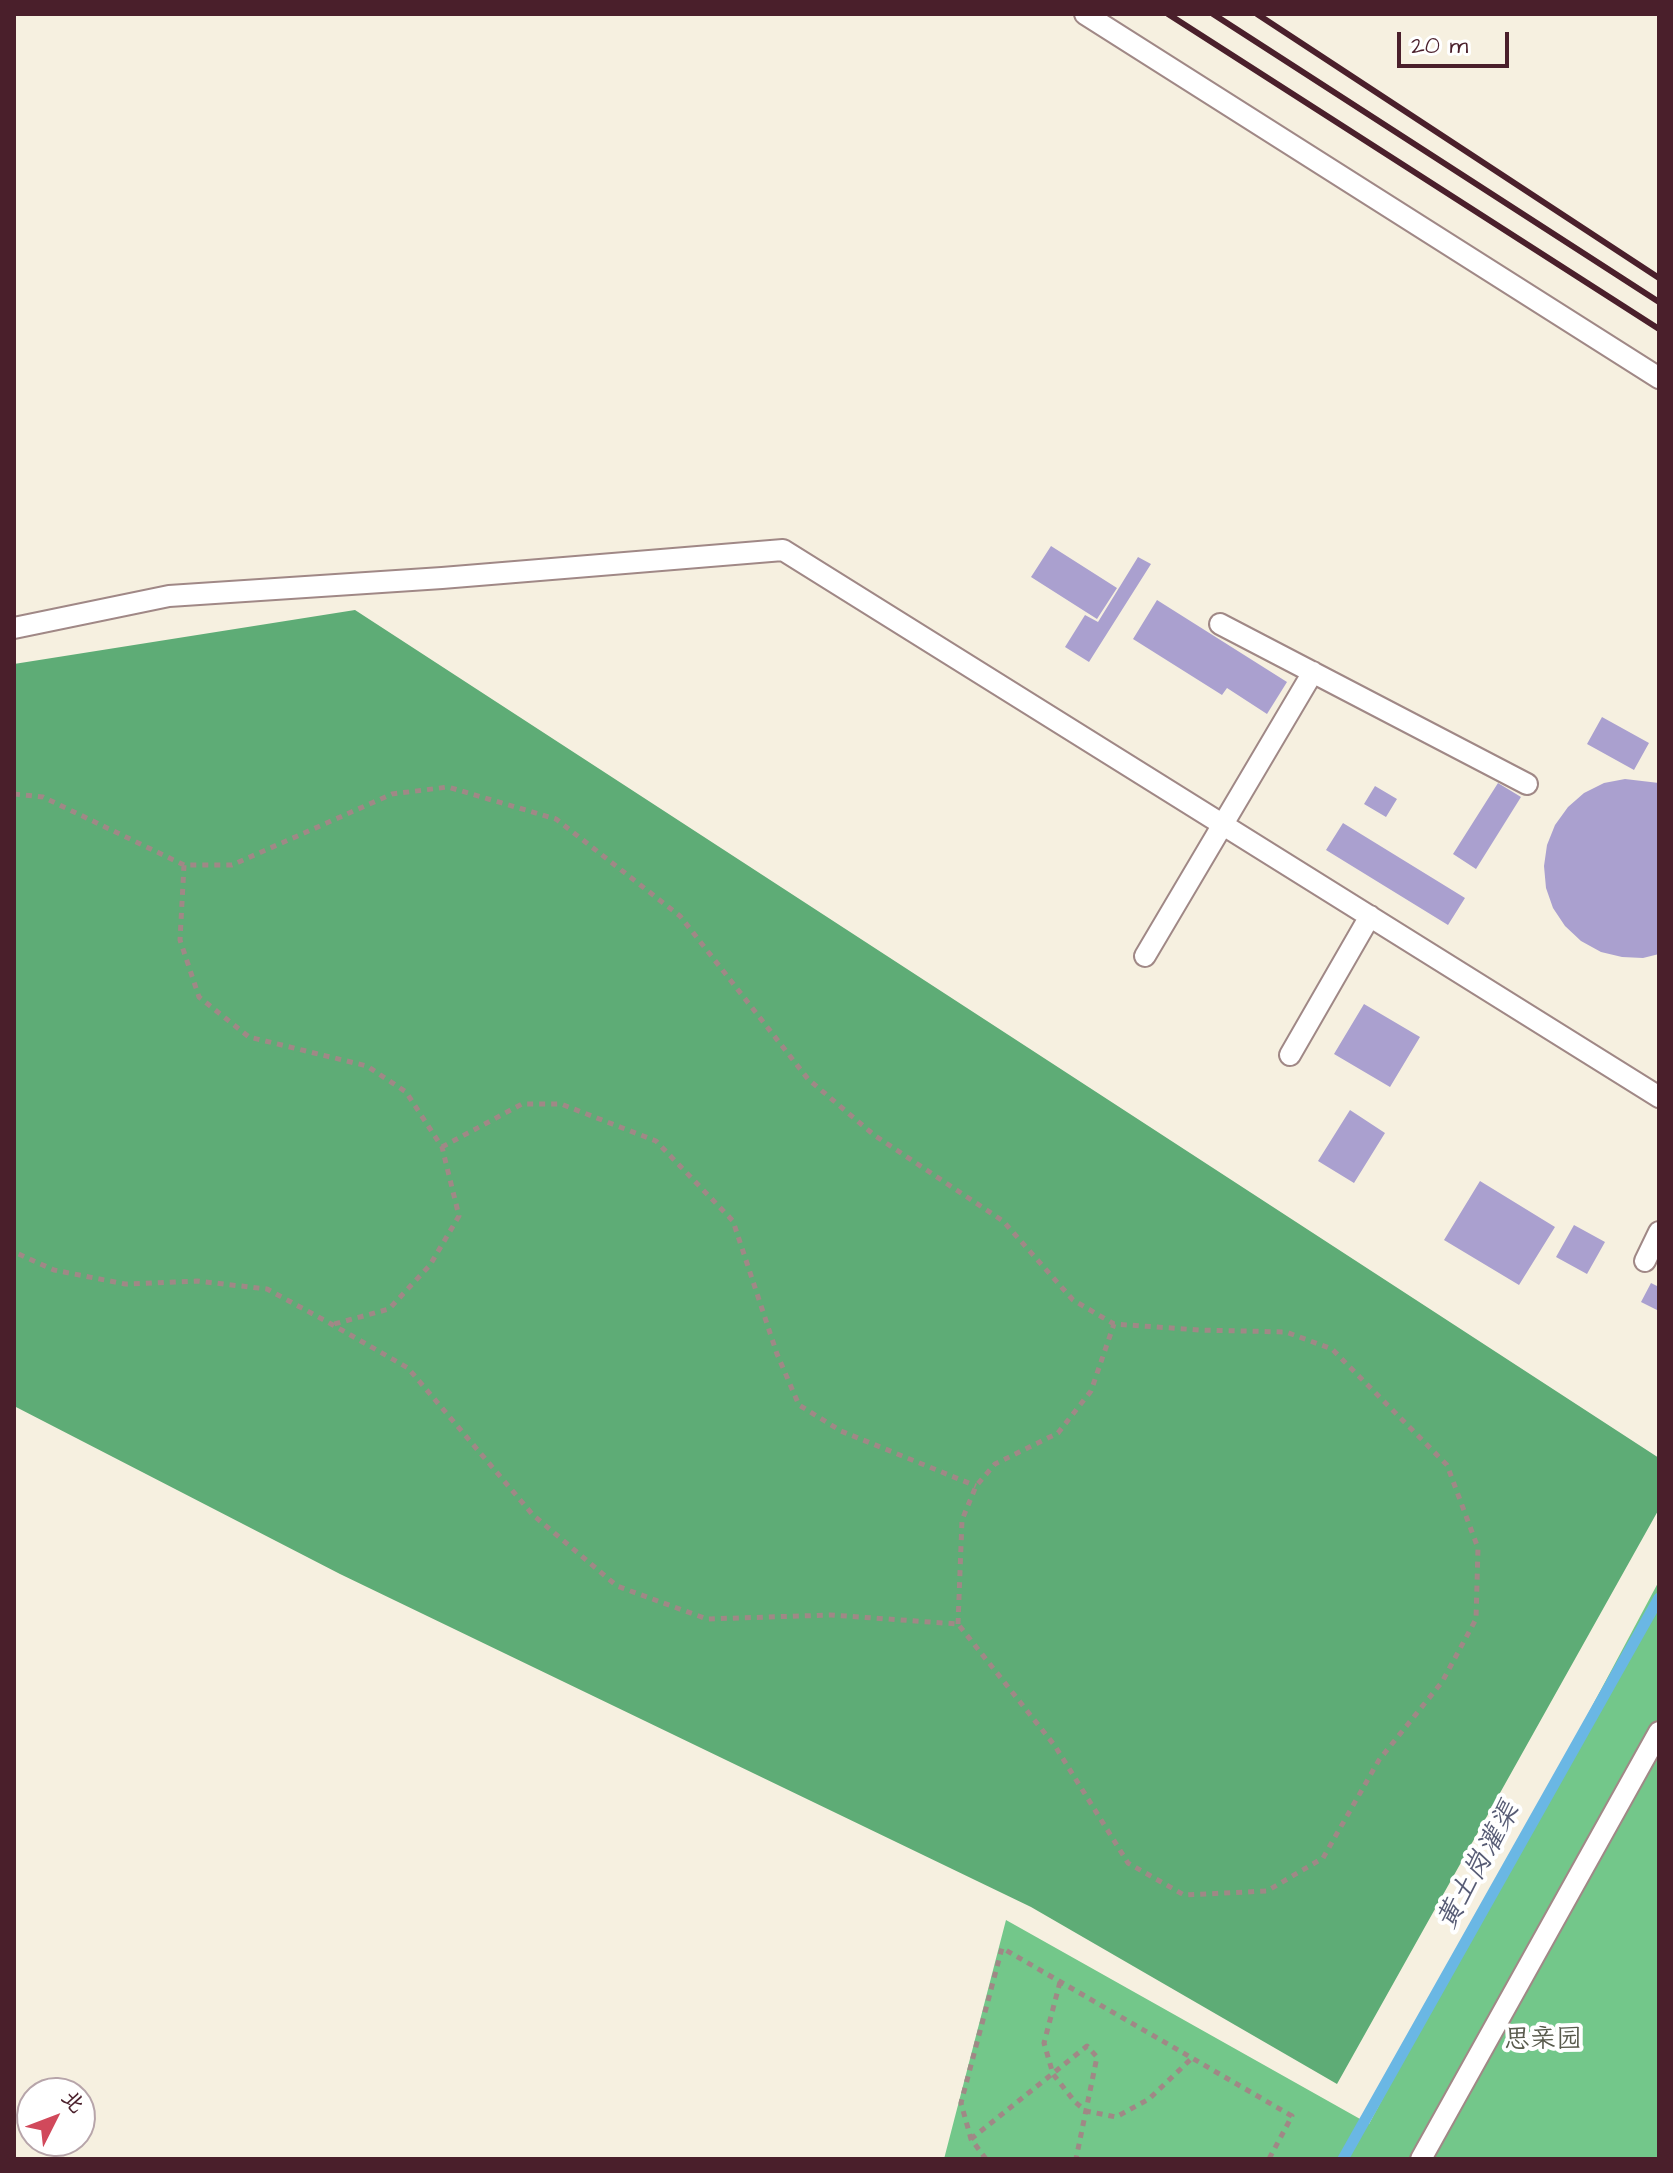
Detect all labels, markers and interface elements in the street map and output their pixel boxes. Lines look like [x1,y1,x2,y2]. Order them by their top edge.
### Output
scale bar [1401,16,1513,66]
text: 20 m [1411,29,1468,63]
water label: 黄土岗灌渠 [1431,1798,1529,1936]
park label: 思亲园 [1504,2026,1582,2058]
north arrow [16,2077,96,2157]
text: 北 [54,2083,92,2120]

